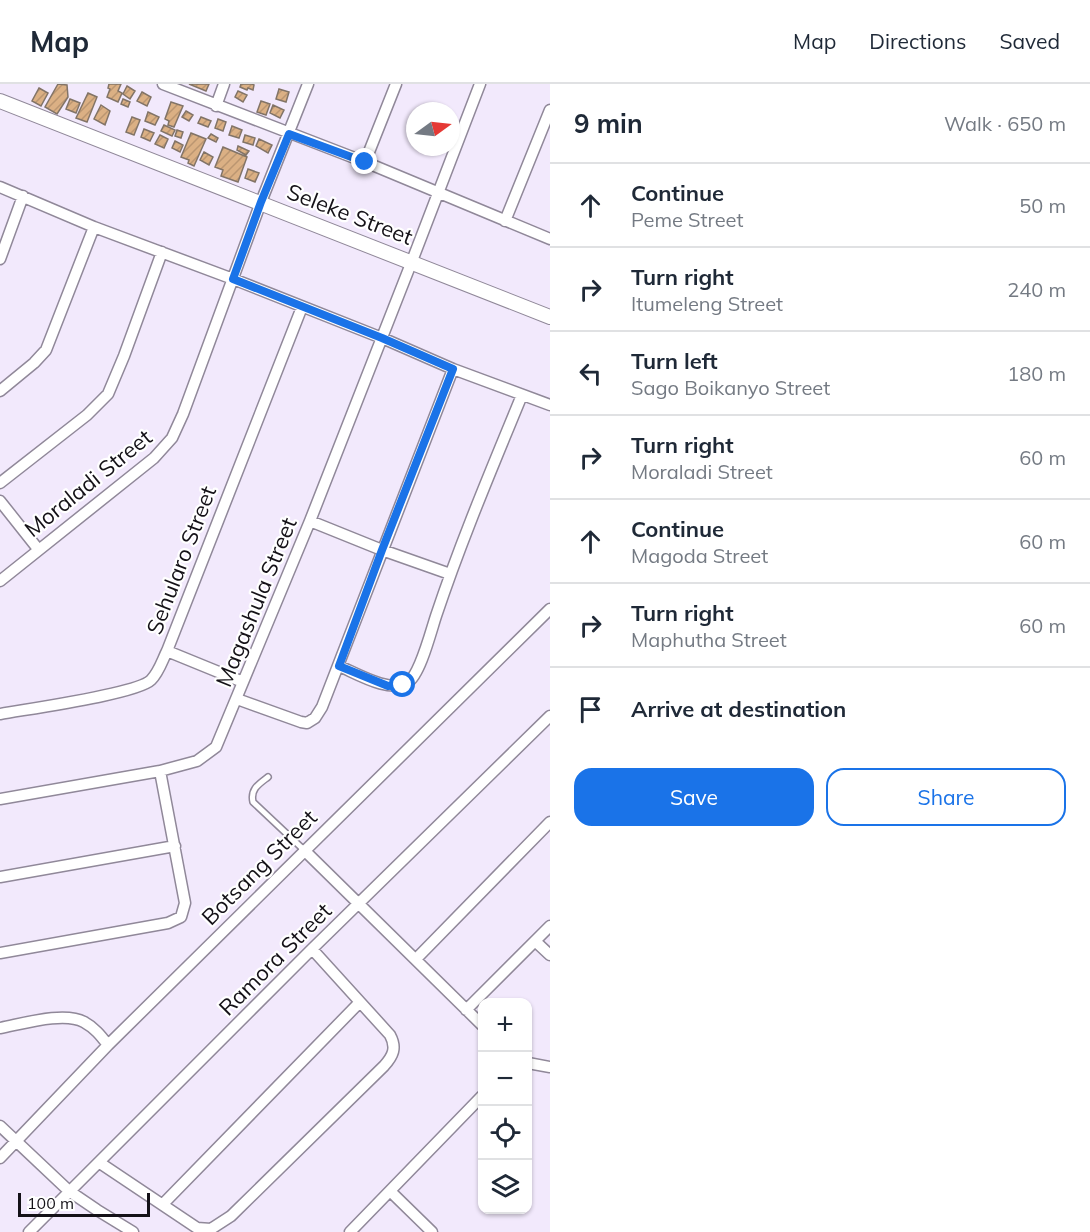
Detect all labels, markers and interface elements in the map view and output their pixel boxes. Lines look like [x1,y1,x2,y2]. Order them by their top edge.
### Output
text: Map [30,24,89,59]
text: Map [793,28,836,54]
text: Directions [869,28,966,54]
text: Saved [999,28,1060,54]
north arrow [406,102,460,156]
text: 9 min [574,107,643,140]
text: Walk · 650 m [944,111,1066,136]
route end [351,148,377,174]
street label: Seleke Street [283,177,417,251]
text: Continue [631,179,724,207]
icon: ahead [574,189,607,222]
text: 50 m [1019,193,1066,218]
text: Peme Street [631,207,743,232]
text: Turn right [631,263,734,291]
icon: right [574,273,607,306]
text: 240 m [1007,277,1066,302]
text: Itumeleng Street [631,291,783,316]
text: Turn left [631,347,718,375]
icon: left [574,357,607,390]
text: 180 m [1007,361,1066,386]
text: Sago Boikanyo Street [631,375,830,400]
street label: Moraladi Street [19,423,158,543]
text: Turn right [631,431,734,459]
icon: right [574,441,607,474]
text: 60 m [1019,445,1066,470]
text: Moraladi Street [631,459,773,484]
street label: Sehularo Street [140,482,222,638]
street label: Magashula Street [209,513,303,691]
text: Continue [631,515,724,543]
icon: ahead [574,525,607,558]
text: 60 m [1019,529,1066,554]
text: Magoda Street [631,543,768,568]
text: Turn right [631,599,734,627]
icon: right [574,609,607,642]
text: 60 m [1019,613,1066,638]
text: Maphutha Street [631,627,787,652]
route start [389,671,415,697]
icon: arrive [574,693,607,726]
text: Arrive at destination [631,695,846,723]
button: Save [574,768,814,826]
button: Share [826,768,1066,826]
street label: Botsang Street [195,803,323,931]
street label: Ramora Street [213,897,337,1021]
map controls [478,998,532,1214]
button: + [478,998,532,1052]
button: − [478,1052,532,1106]
button: locate [478,1106,532,1160]
button: layers [478,1160,532,1214]
scale bar [18,1190,150,1218]
text: 100 m [27,1193,74,1213]

